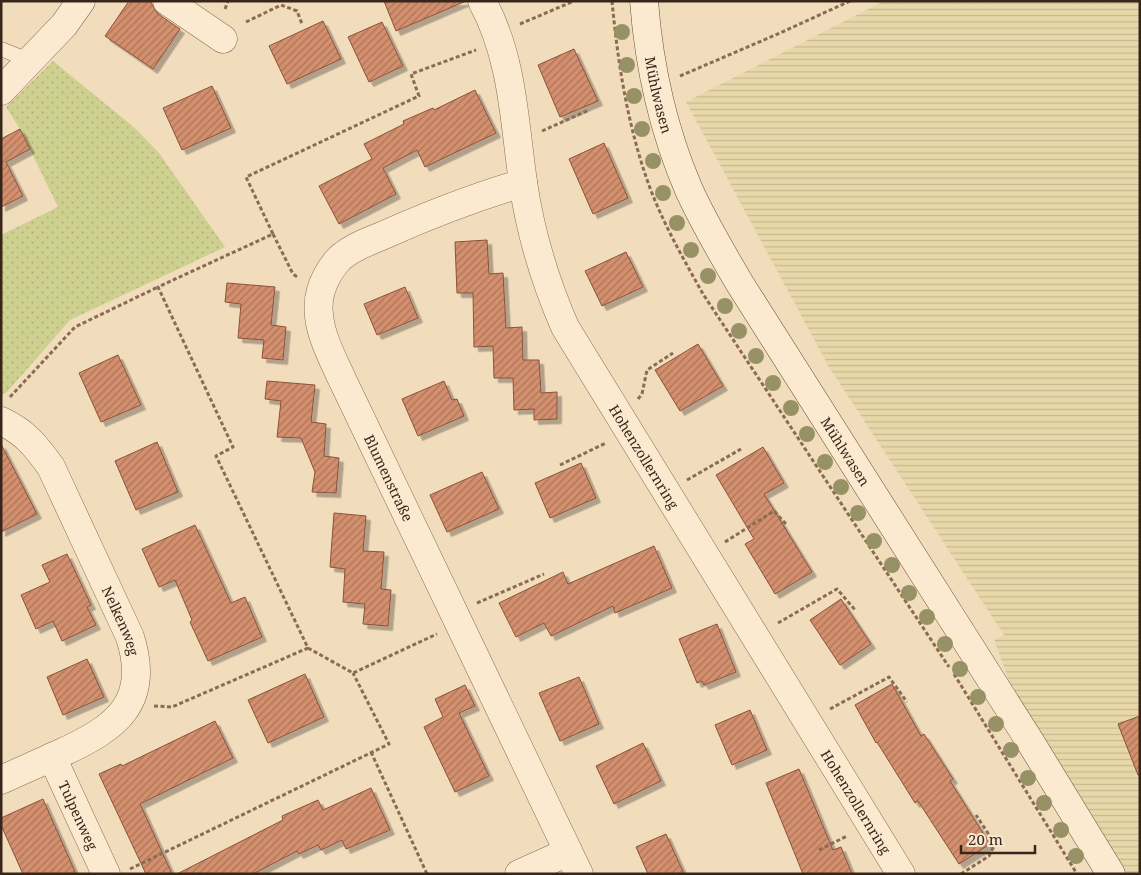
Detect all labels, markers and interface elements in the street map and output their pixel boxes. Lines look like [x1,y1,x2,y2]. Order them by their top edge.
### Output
street label: Mühlwasen [641,55,677,135]
street label: Hohenzollernring [605,401,684,513]
street label: Mühlwasen [817,413,875,489]
street label: Blumenstraße [360,431,418,524]
street label: Nelkenweg [98,583,144,658]
street label: Hohenzollernring [817,746,896,858]
street label: Tulpenweg [55,777,103,853]
scale bar [961,822,1035,854]
text: 20 m [968,829,1003,849]

